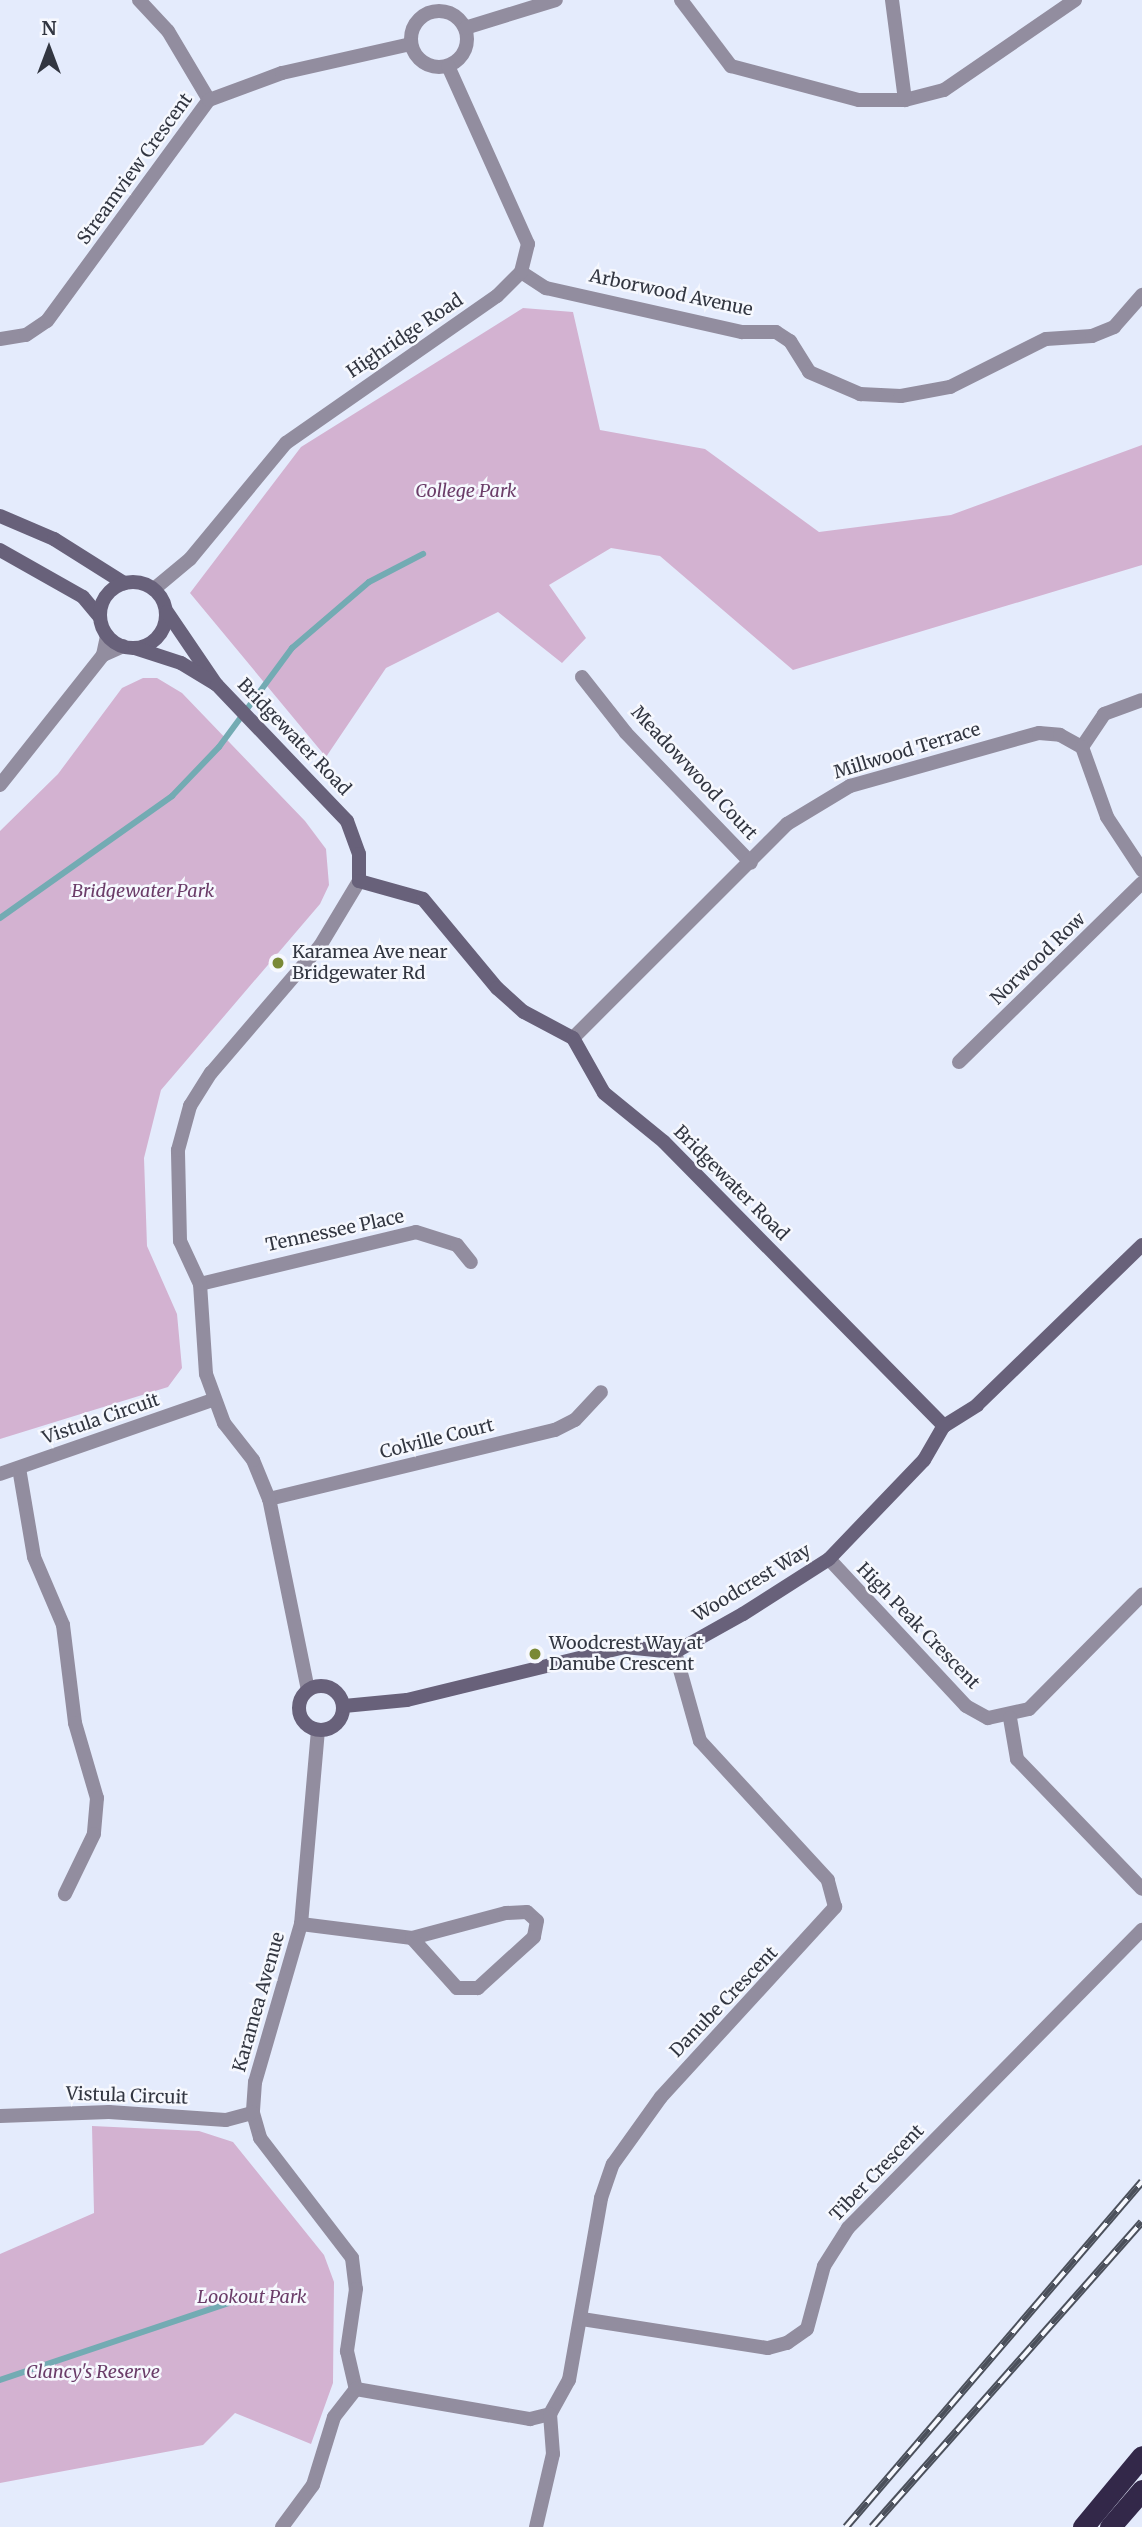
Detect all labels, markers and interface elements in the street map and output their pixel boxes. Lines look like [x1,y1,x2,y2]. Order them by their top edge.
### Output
north arrow [14,14,84,84]
text: N [41,16,57,40]
street label: Streamview Crescent [73,89,197,249]
street label: Arborwood Avenue [588,265,754,321]
street label: Highridge Road [343,289,467,383]
park label: College Park [415,480,517,502]
street label: Bridgewater Road [233,674,355,800]
street label: Meadowwood Court [626,702,762,844]
street label: Millwood Terrace [831,718,983,784]
park label: Bridgewater Park [72,880,214,902]
street label: Norwood Row [986,909,1090,1009]
place label: Karamea Ave near Bridgewater Rd [292,942,448,984]
marker: Karamea Ave near Bridgewater Rd [270,955,286,971]
street label: Bridgewater Road [669,1121,793,1245]
street label: Tennessee Place [264,1206,406,1256]
street label: Vistula Circuit [40,1389,162,1449]
street label: Colville Court [378,1414,496,1464]
street label: Woodcrest Way [689,1539,815,1627]
street label: High Peak Crescent [852,1558,984,1694]
place label: Woodcrest Way at Danube Crescent [549,1633,703,1676]
marker: Woodcrest Way at Danube Crescent [527,1646,543,1662]
street label: Karamea Avenue [229,1930,289,2074]
street label: Danube Crescent [666,1942,782,2062]
street label: Vistula Circuit [66,2083,188,2109]
street label: Tiber Crescent [826,2120,928,2226]
park label: Lookout Park [197,2286,307,2308]
park label: Clancy's Reserve [26,2361,160,2383]

